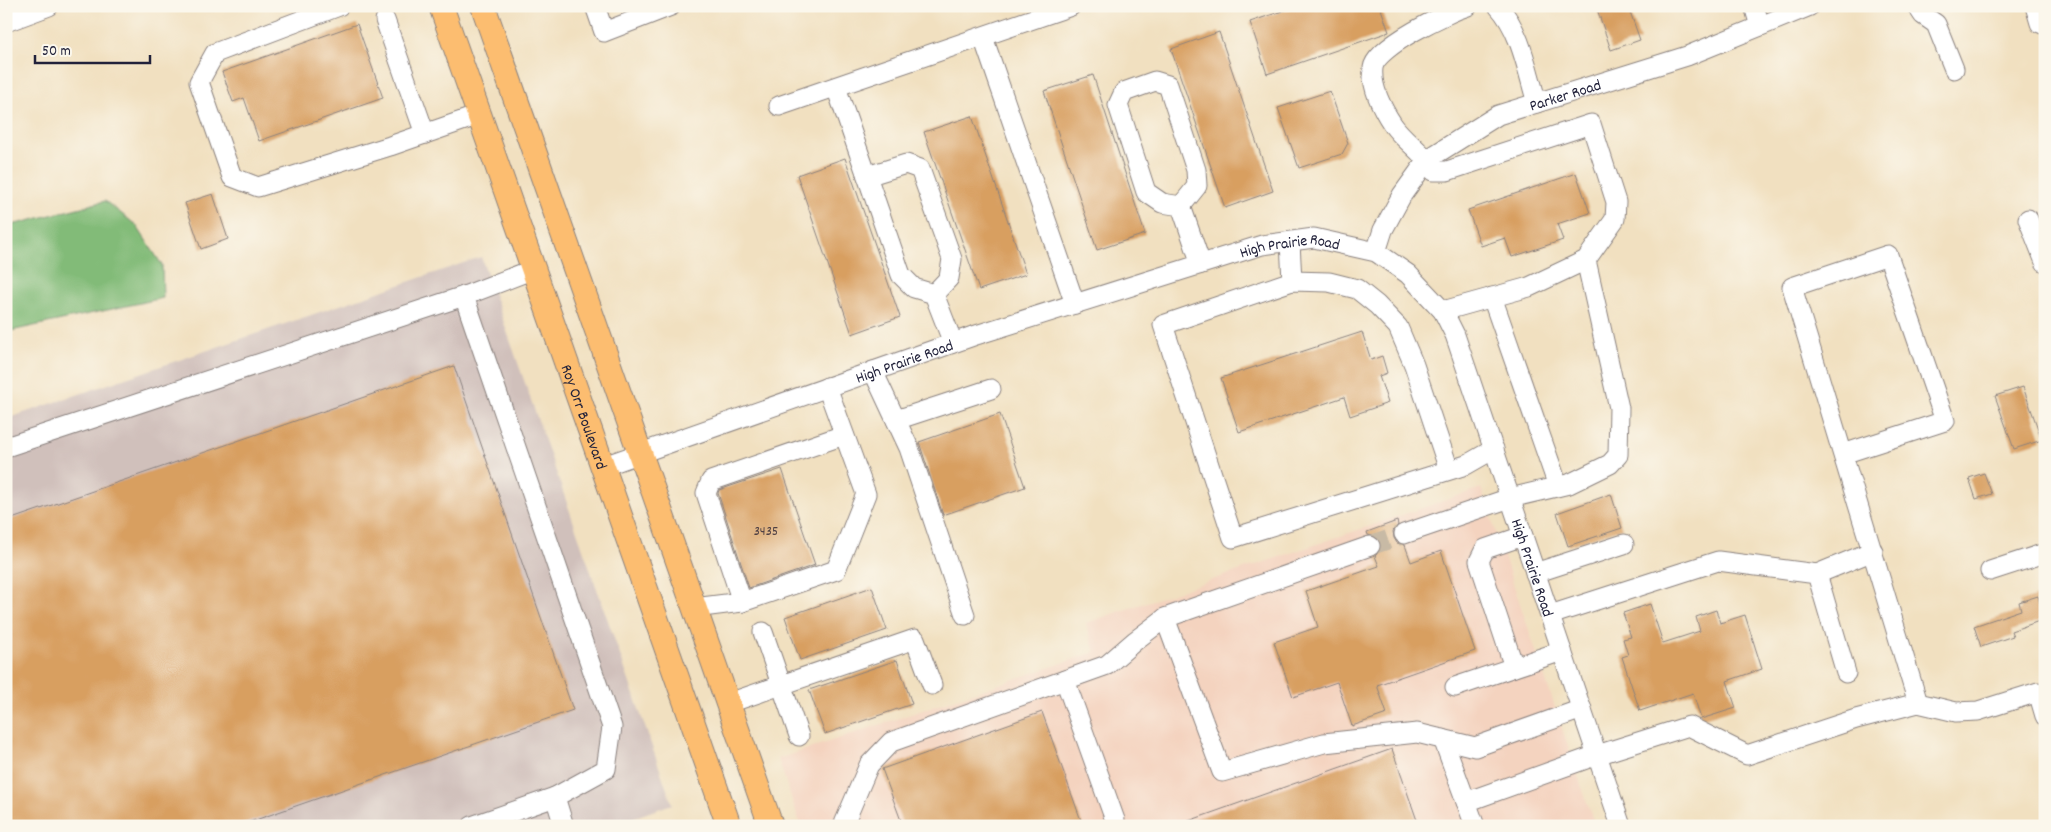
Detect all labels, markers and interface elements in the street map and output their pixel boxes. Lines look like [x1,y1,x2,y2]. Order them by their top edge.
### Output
scale bar [35,32,150,64]
text: 50 m [42,41,71,63]
street label: Parker Road [1527,75,1604,119]
street label: High Prairie Road [1237,228,1342,265]
street label: High Prairie Road [853,335,957,391]
street label: Roy Orr Boulevard [554,362,612,473]
street label: High Prairie Road [1504,516,1558,620]
house number: 3435 [754,522,778,542]

